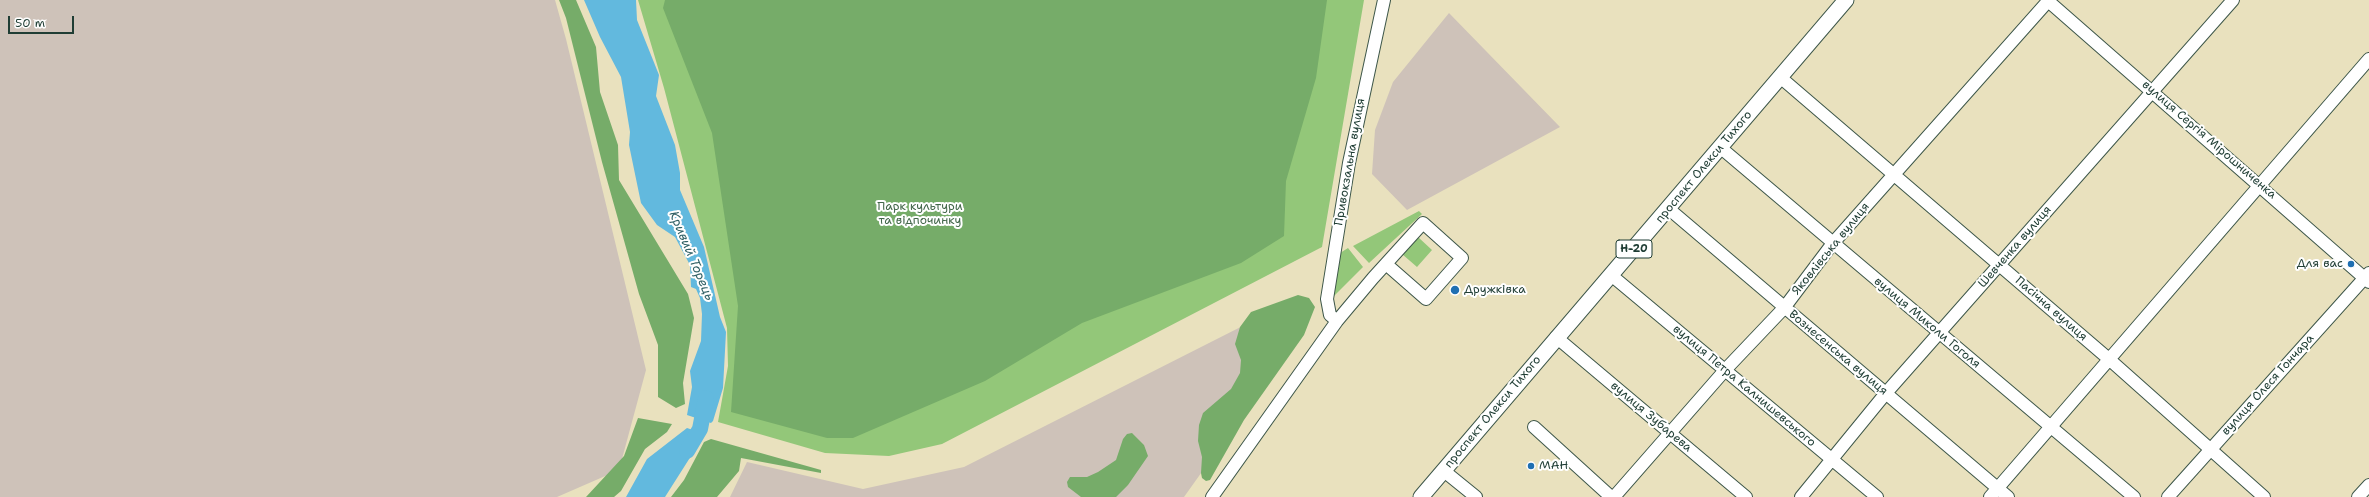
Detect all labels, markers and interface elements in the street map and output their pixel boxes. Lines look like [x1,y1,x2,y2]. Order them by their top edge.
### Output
scale bar [10,8,76,34]
text: 50 m [15,15,45,31]
street label: вулиця Сергія Мірошниченка [2139,78,2279,202]
street label: Привокзальна вулиця [1332,97,1368,227]
street label: проспект Олекси Тихого [1653,108,1755,226]
park label: Парк культури та відпочинку [877,200,963,228]
street label: Яковлівська вулиця [1789,200,1873,298]
street label: Шевченка вулиця [1975,203,2055,291]
water label: Кривий Торець [665,209,717,303]
road number: Н-20 [1616,240,1652,258]
place label: Для вас [2297,257,2343,271]
marker: Для вас [2346,259,2356,269]
street label: вулиця Миколи Гоголя [1871,274,1983,372]
street label: Пасічна вулиця [2012,274,2090,344]
place label: Дружківка [1464,283,1526,297]
marker: Дружківка [1449,284,1461,296]
street label: Вознесенська вулиця [1786,307,1890,399]
street label: вулиця Петра Калнишевського [1670,322,1818,450]
street label: вулиця Олеся Гончара [2219,331,2317,439]
street label: проспект Олекси Тихого [1442,353,1544,471]
street label: вулиця Зубарева [1607,379,1695,455]
place label: МАН [1539,459,1568,473]
marker: МАН [1526,461,1536,471]

